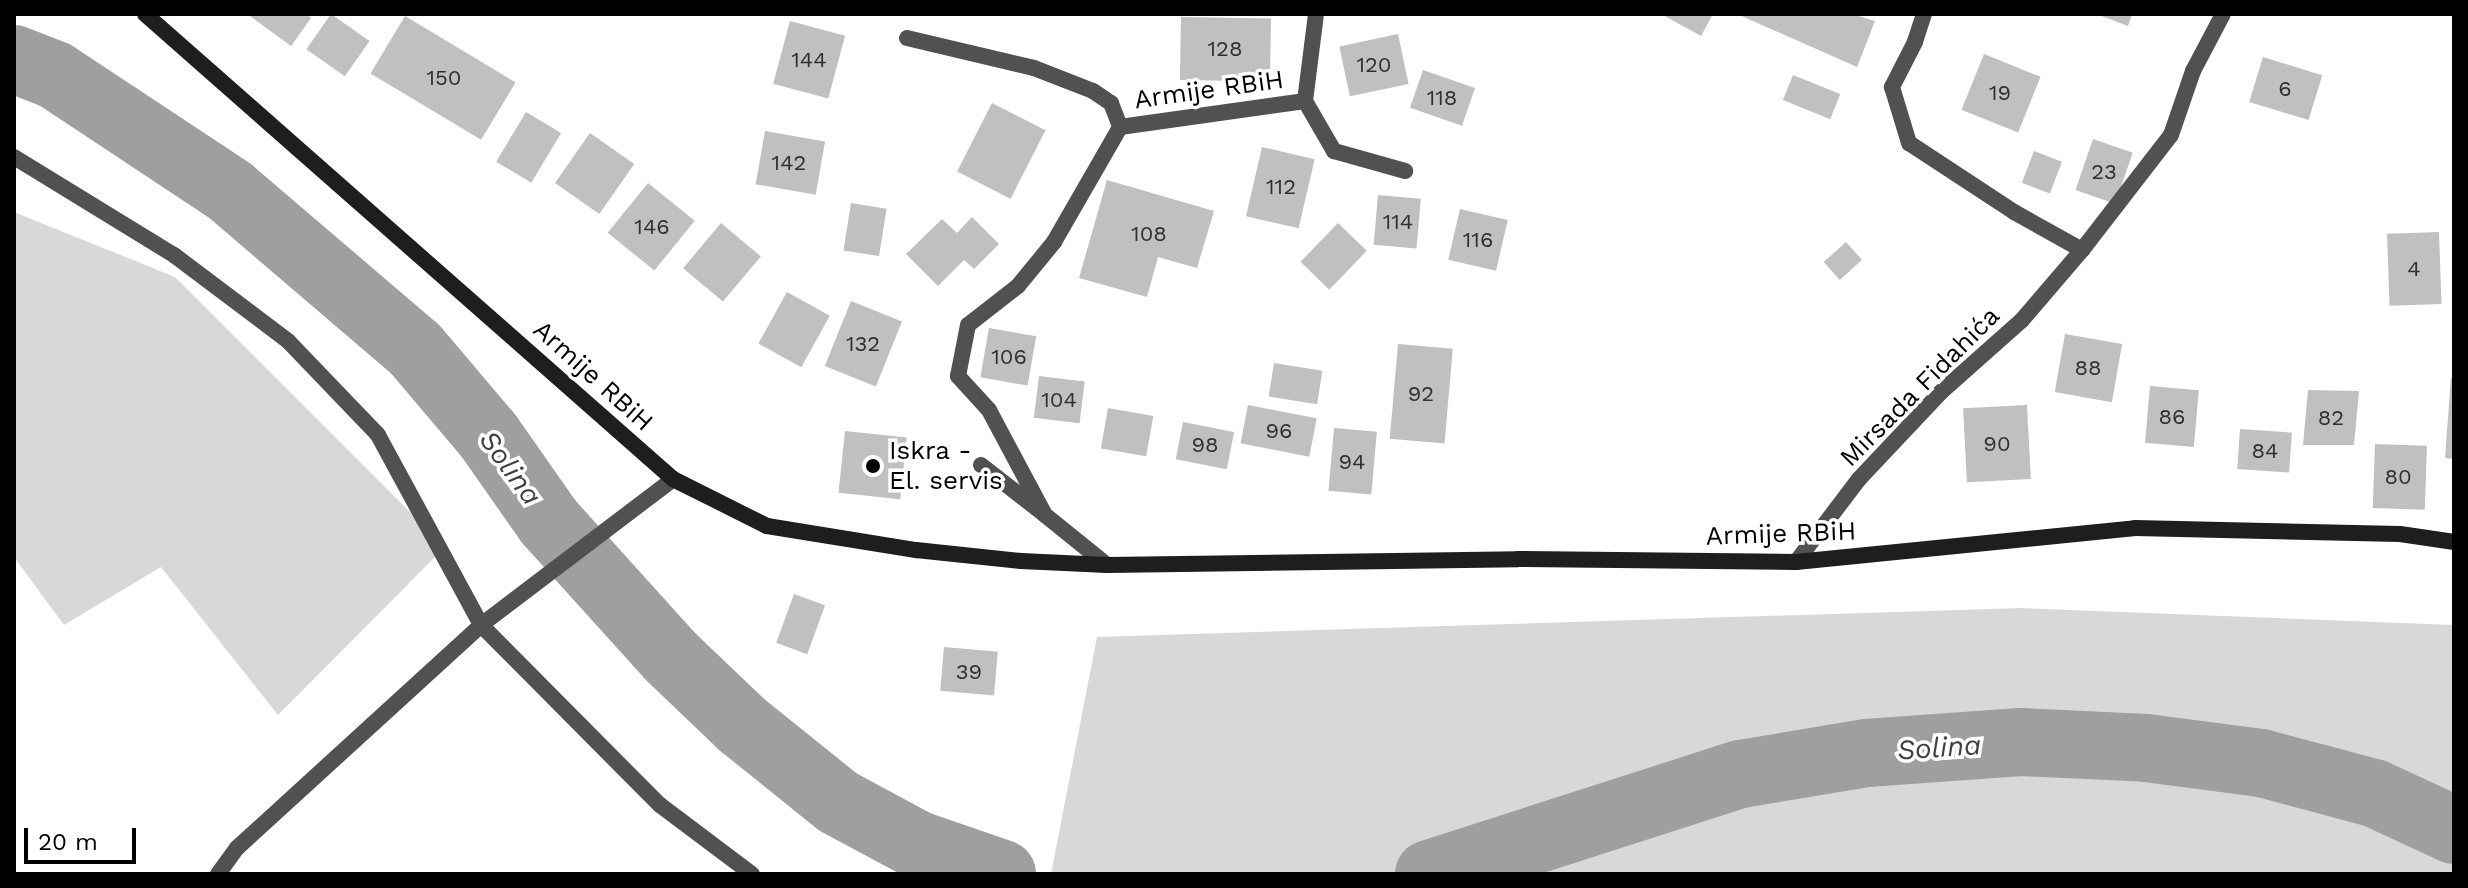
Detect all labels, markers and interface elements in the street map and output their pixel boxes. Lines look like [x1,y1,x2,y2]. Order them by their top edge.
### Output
house number: 128 [1208,36,1242,62]
house number: 144 [791,47,827,73]
house number: 120 [1356,52,1392,78]
street label: Armije RBiH [1132,64,1286,116]
house number: 150 [426,65,462,91]
house number: 6 [2278,76,2292,102]
house number: 19 [1989,80,2011,106]
house number: 118 [1427,85,1457,111]
house number: 142 [772,150,806,176]
house number: 23 [2091,159,2117,185]
house number: 112 [1266,174,1296,200]
house number: 114 [1383,209,1413,235]
house number: 146 [634,214,670,240]
house number: 108 [1131,221,1167,247]
house number: 116 [1463,227,1493,253]
house number: 4 [2407,256,2421,282]
street label: Mirsada Fidahića [1833,300,2007,474]
street label: Armije RBiH [527,314,659,438]
house number: 132 [846,331,880,357]
house number: 106 [991,344,1027,370]
house number: 88 [2074,355,2102,381]
house number: 92 [1408,381,1434,407]
house number: 104 [1041,387,1077,413]
house number: 86 [2159,404,2185,430]
house number: 82 [2318,405,2344,431]
house number: 96 [1266,418,1292,444]
water label: Solina [472,424,548,512]
house number: 90 [1983,431,2011,457]
house number: 98 [1191,432,1219,458]
place label: Iskra - El. servis [889,435,1003,496]
house number: 84 [2252,438,2278,464]
house number: 94 [1338,449,1366,475]
marker: Iskra - El. servis [864,457,882,475]
house number: 80 [2384,464,2412,490]
street label: Armije RBiH [1705,516,1857,552]
house number: 39 [956,659,982,685]
water label: Solina [1896,728,1982,768]
scale bar [28,812,140,862]
text: 20 m [38,828,98,856]

